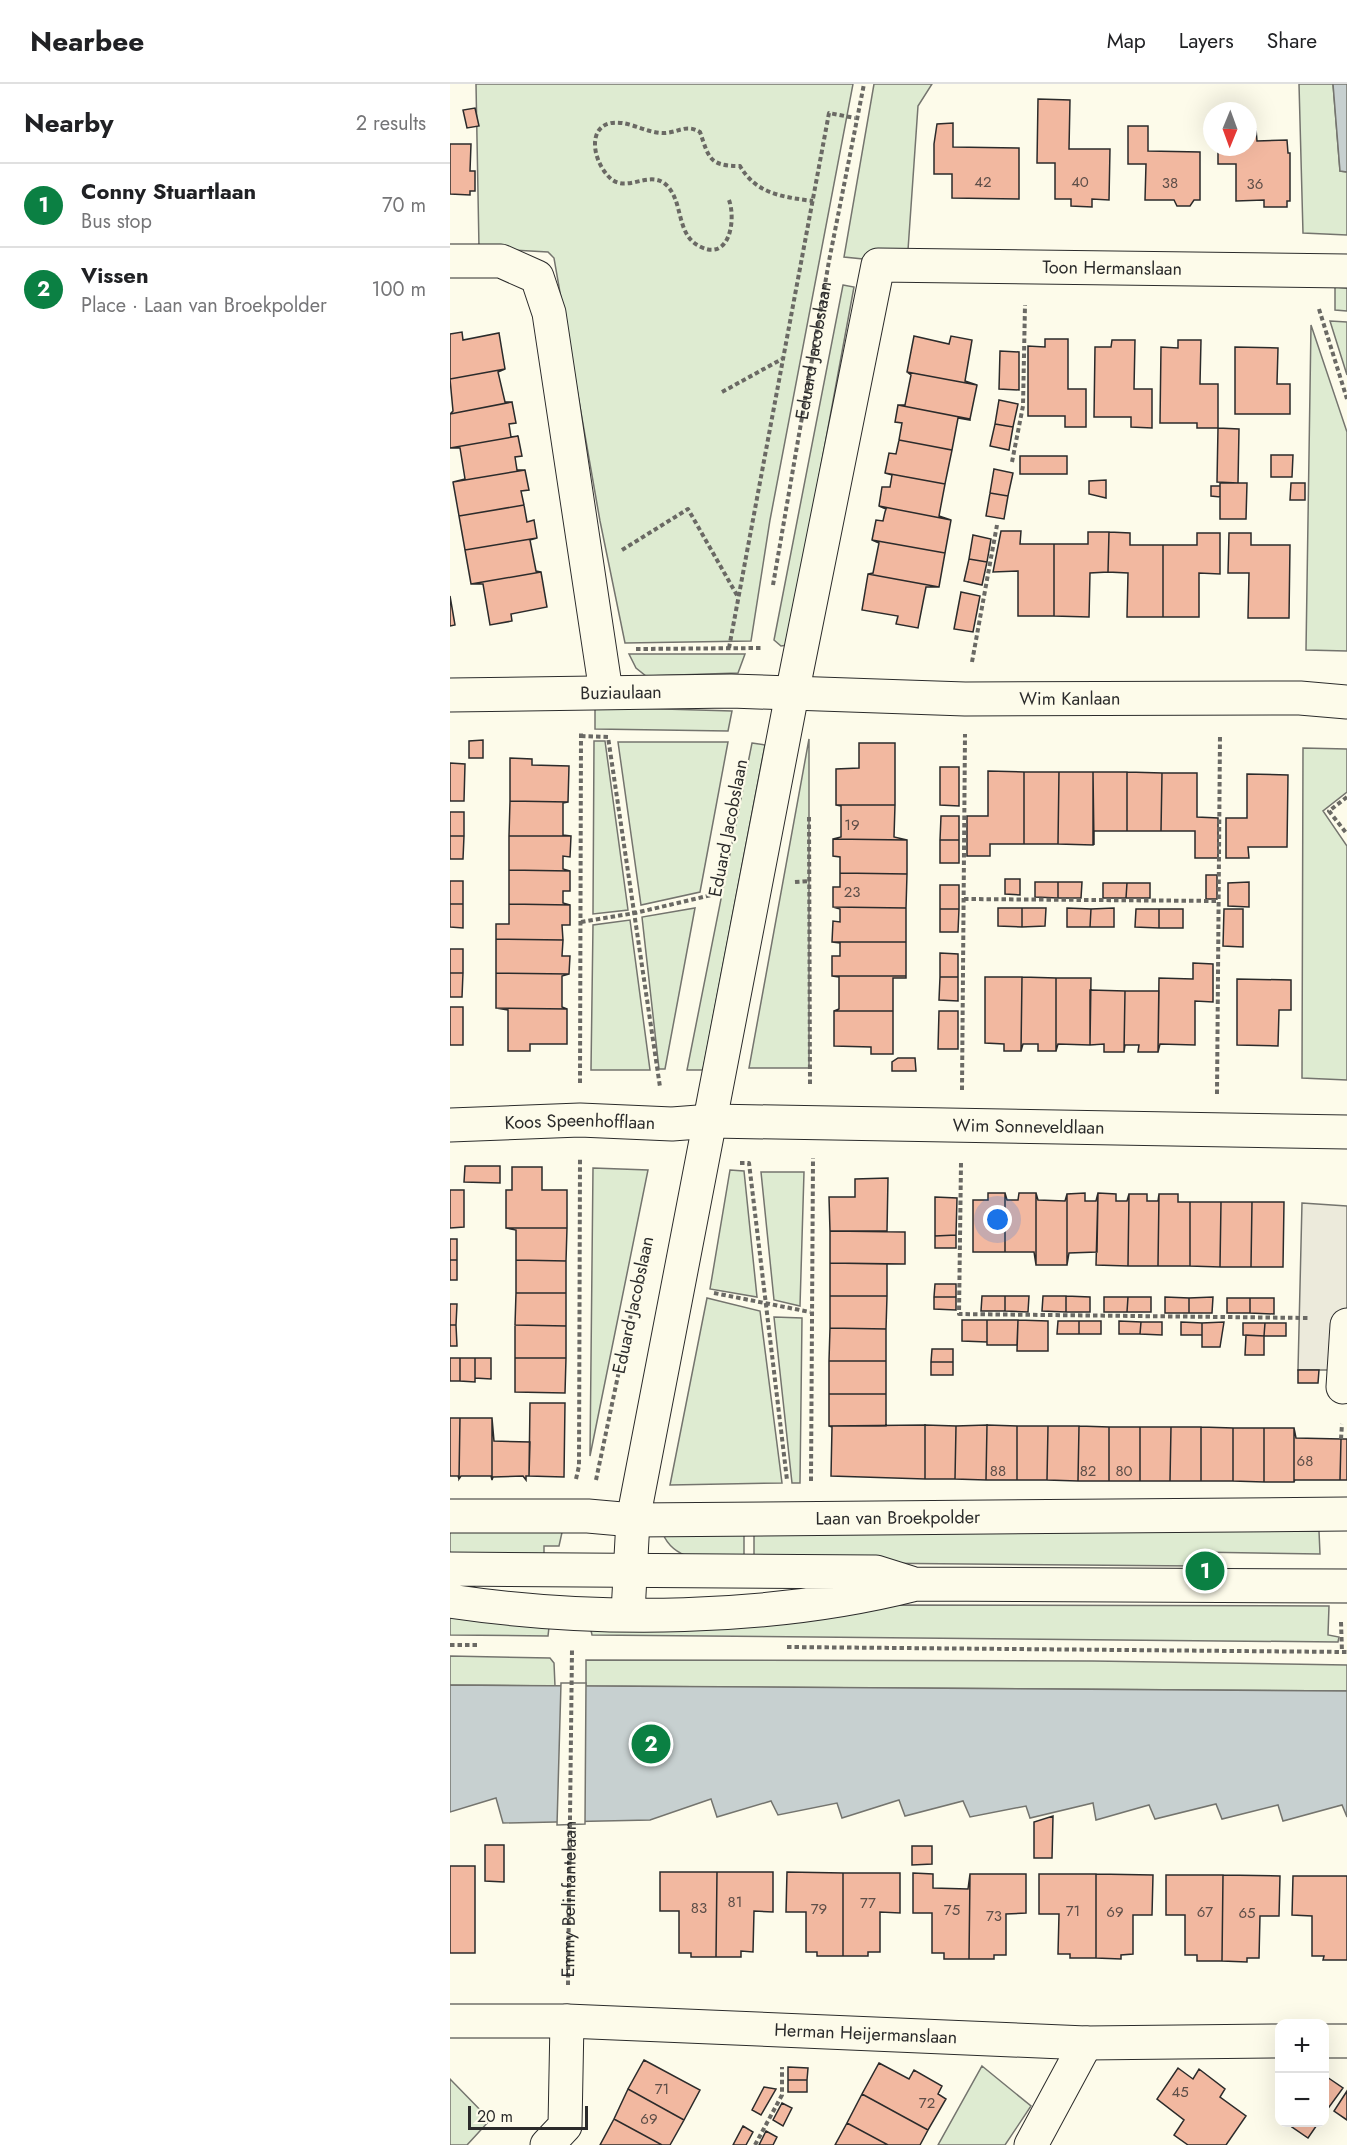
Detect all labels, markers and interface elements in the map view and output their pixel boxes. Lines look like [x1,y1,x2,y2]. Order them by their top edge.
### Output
text: Nearbee [30,21,144,62]
text: Map [1107,26,1146,56]
text: Layers [1179,26,1234,56]
text: Share [1267,26,1317,56]
north arrow [1203,102,1257,156]
text: Nearby [24,104,113,142]
text: 2 results [356,109,426,138]
house number: 42 [974,171,992,193]
house number: 40 [1071,171,1089,193]
house number: 38 [1162,172,1178,194]
house number: 36 [1247,173,1263,195]
text: Conny Stuartlaan [81,175,256,207]
text: 1 [38,191,49,220]
text: 70 m [382,191,426,220]
text: Bus stop [81,207,152,236]
street label: Toon Hermanslaan [1042,254,1182,282]
text: Vissen [81,259,149,291]
text: 2 [37,275,50,304]
text: 100 m [371,275,426,304]
street label: Eduard Jacobslaan [789,279,838,422]
text: Place · Laan van Broekpolder [81,291,327,320]
street label: Buziaulaan [580,679,662,706]
street label: Wim Kanlaan [1019,686,1120,712]
street label: Eduard Jacobslaan [702,757,754,899]
house number: 19 [844,814,860,836]
house number: 23 [844,881,860,903]
street label: Koos Speenhofflaan [504,1107,656,1136]
street label: Wim Sonneveldlaan [953,1112,1105,1141]
your location [983,1205,1012,1234]
street label: Eduard Jacobslaan [606,1234,660,1376]
house number: 68 [1297,1450,1313,1472]
house number: 88 [990,1460,1006,1482]
house number: 82 [1080,1460,1096,1482]
house number: 80 [1115,1460,1133,1482]
street label: Laan van Broekpolder [815,1504,981,1531]
pin: 1 [1186,1548,1224,1594]
pin: 2 [632,1722,670,1766]
street label: Emmy Belinfantelaan [555,1821,583,1977]
house number: 81 [728,1891,742,1913]
house number: 77 [860,1892,876,1914]
house number: 83 [691,1897,707,1919]
house number: 79 [811,1898,827,1920]
house number: 75 [944,1899,960,1921]
house number: 71 [1066,1900,1080,1922]
house number: 69 [1106,1901,1124,1923]
house number: 67 [1197,1901,1213,1923]
house number: 65 [1238,1902,1256,1924]
house number: 73 [986,1905,1002,1927]
street label: Herman Heijermanslaan [774,2017,958,2051]
map controls [1275,2019,1329,2127]
button: + [1275,2019,1329,2073]
button: − [1275,2073,1329,2127]
house number: 71 [655,2078,669,2100]
house number: 45 [1171,2081,1189,2103]
house number: 72 [919,2092,935,2114]
scale bar [468,2103,588,2130]
text: 20 m [477,2105,513,2128]
house number: 69 [640,2108,658,2130]

